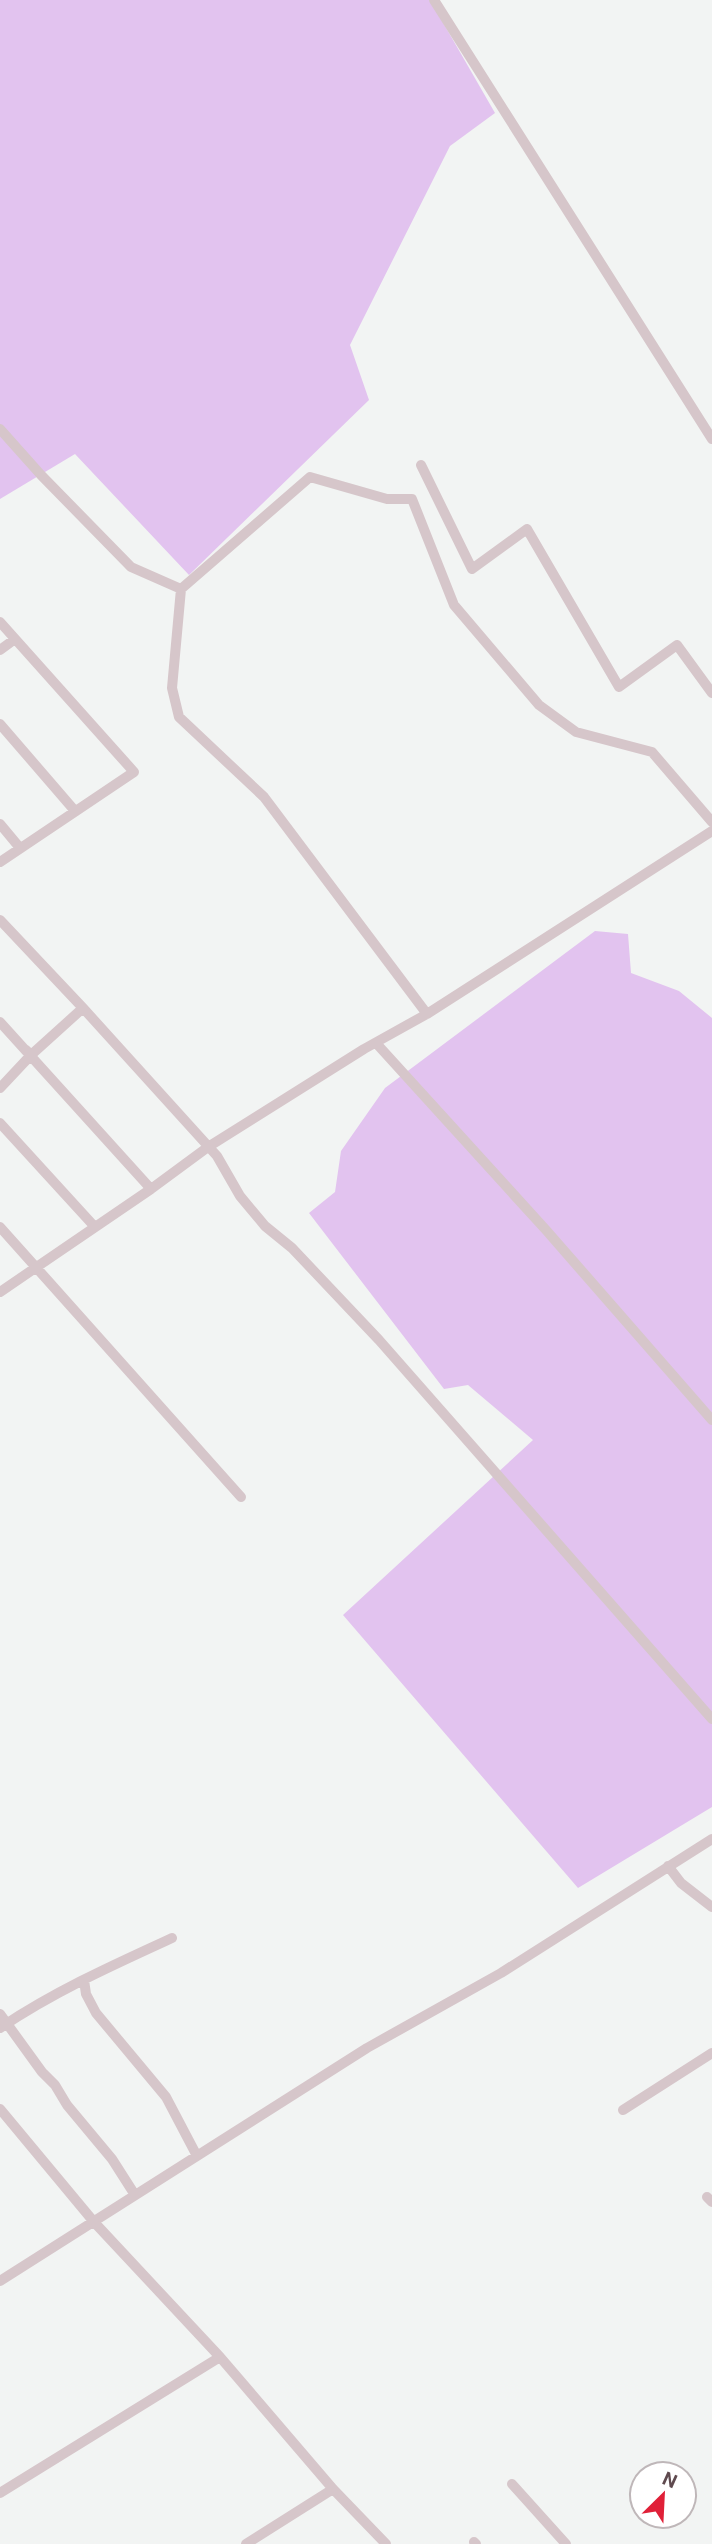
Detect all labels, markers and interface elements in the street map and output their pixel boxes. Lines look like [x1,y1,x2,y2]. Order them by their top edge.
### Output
north arrow [628,2460,698,2530]
text: N [659,2467,681,2493]

